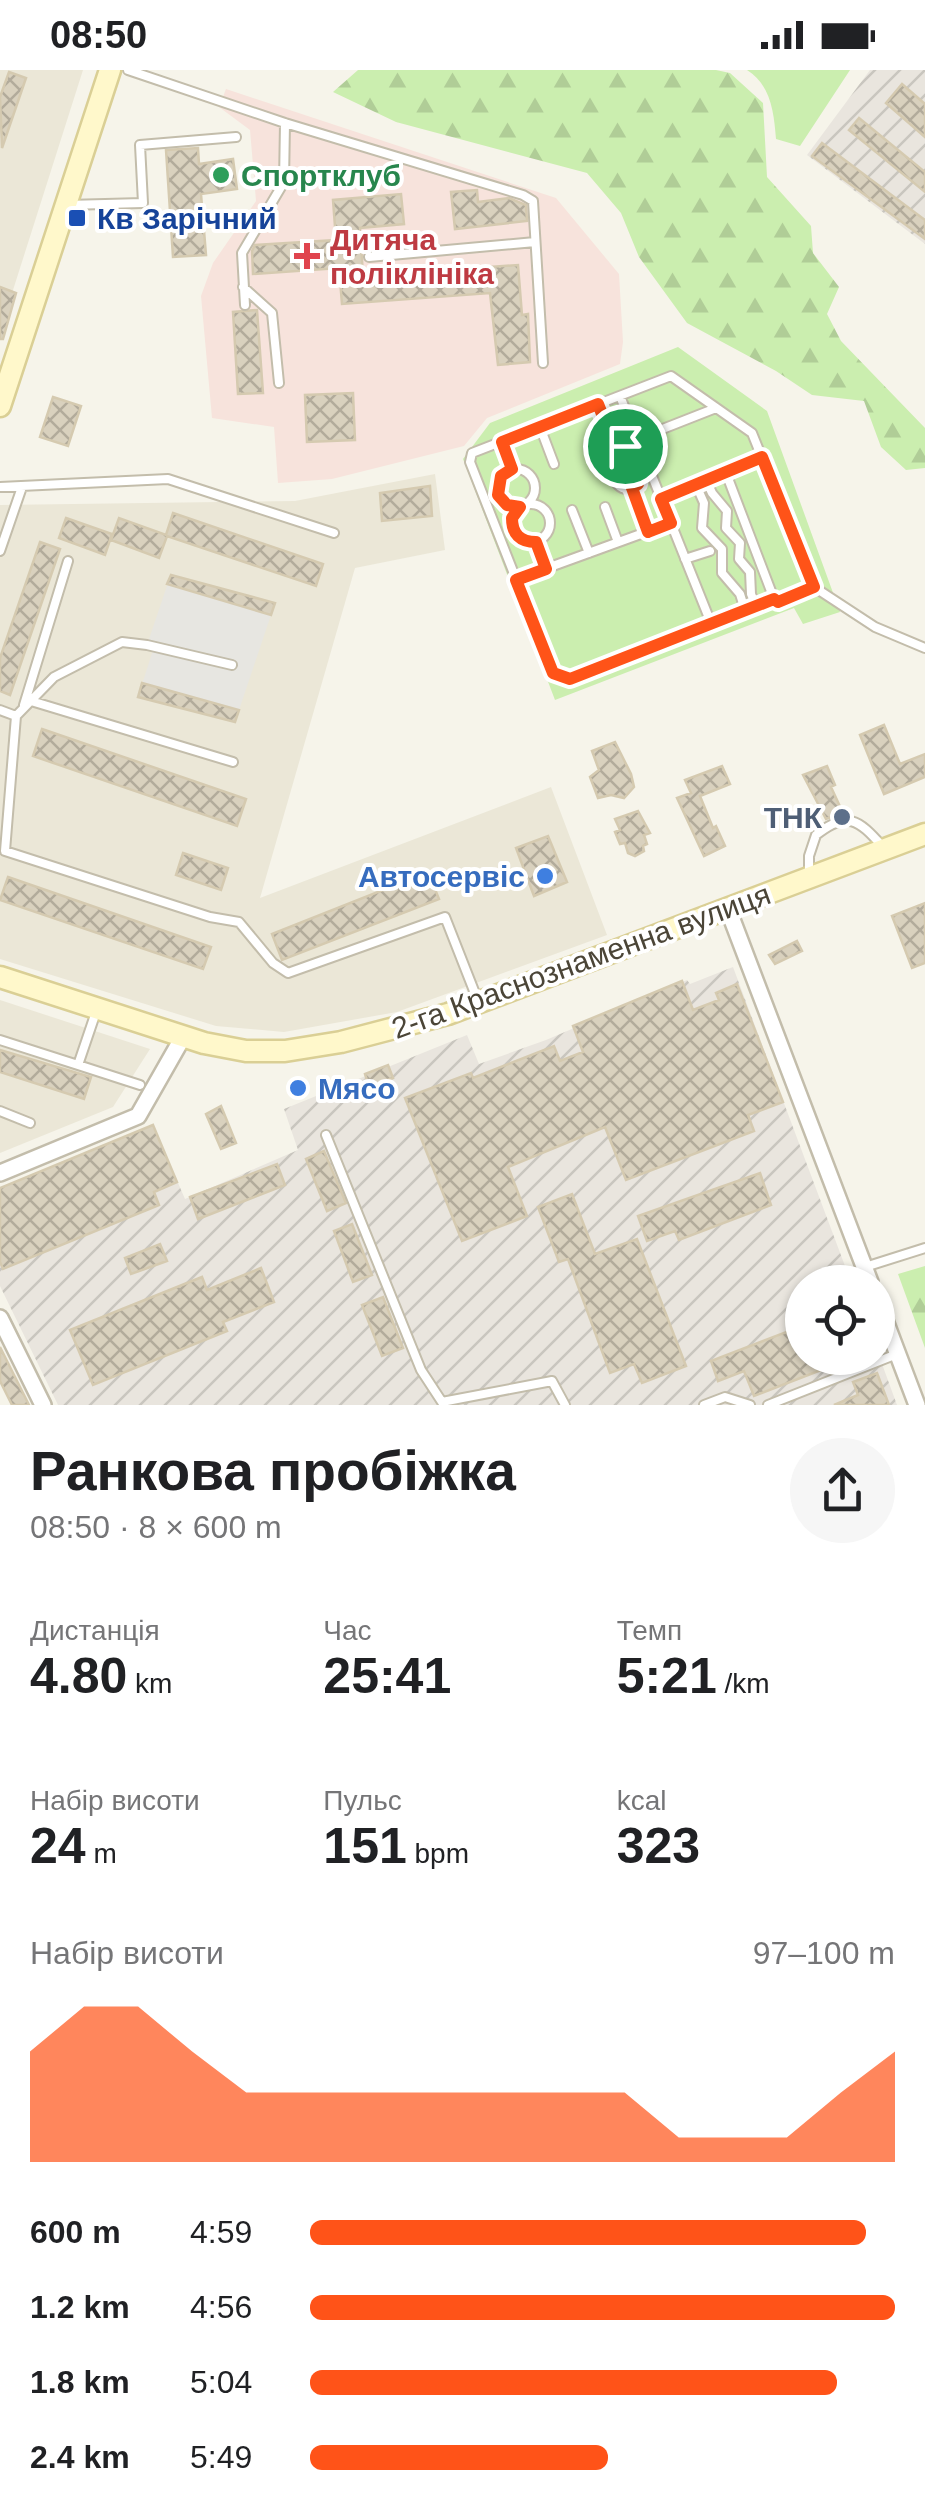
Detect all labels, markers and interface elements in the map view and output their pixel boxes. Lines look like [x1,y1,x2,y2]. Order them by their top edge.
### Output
text: 08:50 [50,14,147,56]
place label: Спортклуб [241,159,401,192]
marker: Спортклуб [210,164,232,186]
place label: Кв Зарічний [97,202,277,235]
marker: Кв Зарічний [66,207,88,229]
place label: Дитяча поліклініка [330,223,494,290]
marker: Дитяча поліклініка [294,243,320,269]
pin [583,404,668,489]
icon: arrive [598,419,653,474]
place label: ТНК [764,801,823,834]
marker: ТНК [831,806,853,828]
place label: Автосервіс [358,860,525,893]
marker: Автосервіс [534,865,556,887]
street label: 2-га Краснознаменна вулиця [387,877,775,1045]
place label: Мясо [318,1072,396,1105]
marker: Мясо [287,1077,309,1099]
map controls [785,1265,895,1375]
button: locate [785,1265,895,1375]
button: share [790,1438,895,1543]
text: Ранкова пробіжка [30,1440,516,1502]
text: 08:50 · 8 × 600 m [30,1509,282,1545]
text: Дистанція [30,1615,160,1646]
text: Час [323,1615,372,1646]
text: Темп [617,1615,682,1646]
text: 4.80 [30,1648,127,1704]
text: 25:41 [323,1648,451,1704]
text: 5:21 [617,1648,717,1704]
text: km [127,1668,172,1699]
text: /km [717,1668,770,1699]
text: Набір висоти [30,1785,200,1816]
text: Пульс [323,1785,402,1816]
text: kcal [617,1785,666,1816]
text: 24 [30,1818,86,1874]
text: 151 [323,1818,407,1874]
text: 323 [617,1818,700,1874]
text: m [86,1838,117,1869]
text: bpm [407,1838,469,1869]
text: Набір висоти [30,1935,224,1971]
text: 97–100 m [753,1935,895,1971]
text: 600 m [30,2214,121,2250]
text: 4:59 [190,2214,252,2250]
text: 1.2 km [30,2289,130,2325]
text: 4:56 [190,2289,252,2325]
text: 1.8 km [30,2364,130,2400]
text: 5:04 [190,2364,252,2400]
text: 2.4 km [30,2439,130,2475]
text: 5:49 [190,2439,252,2475]

